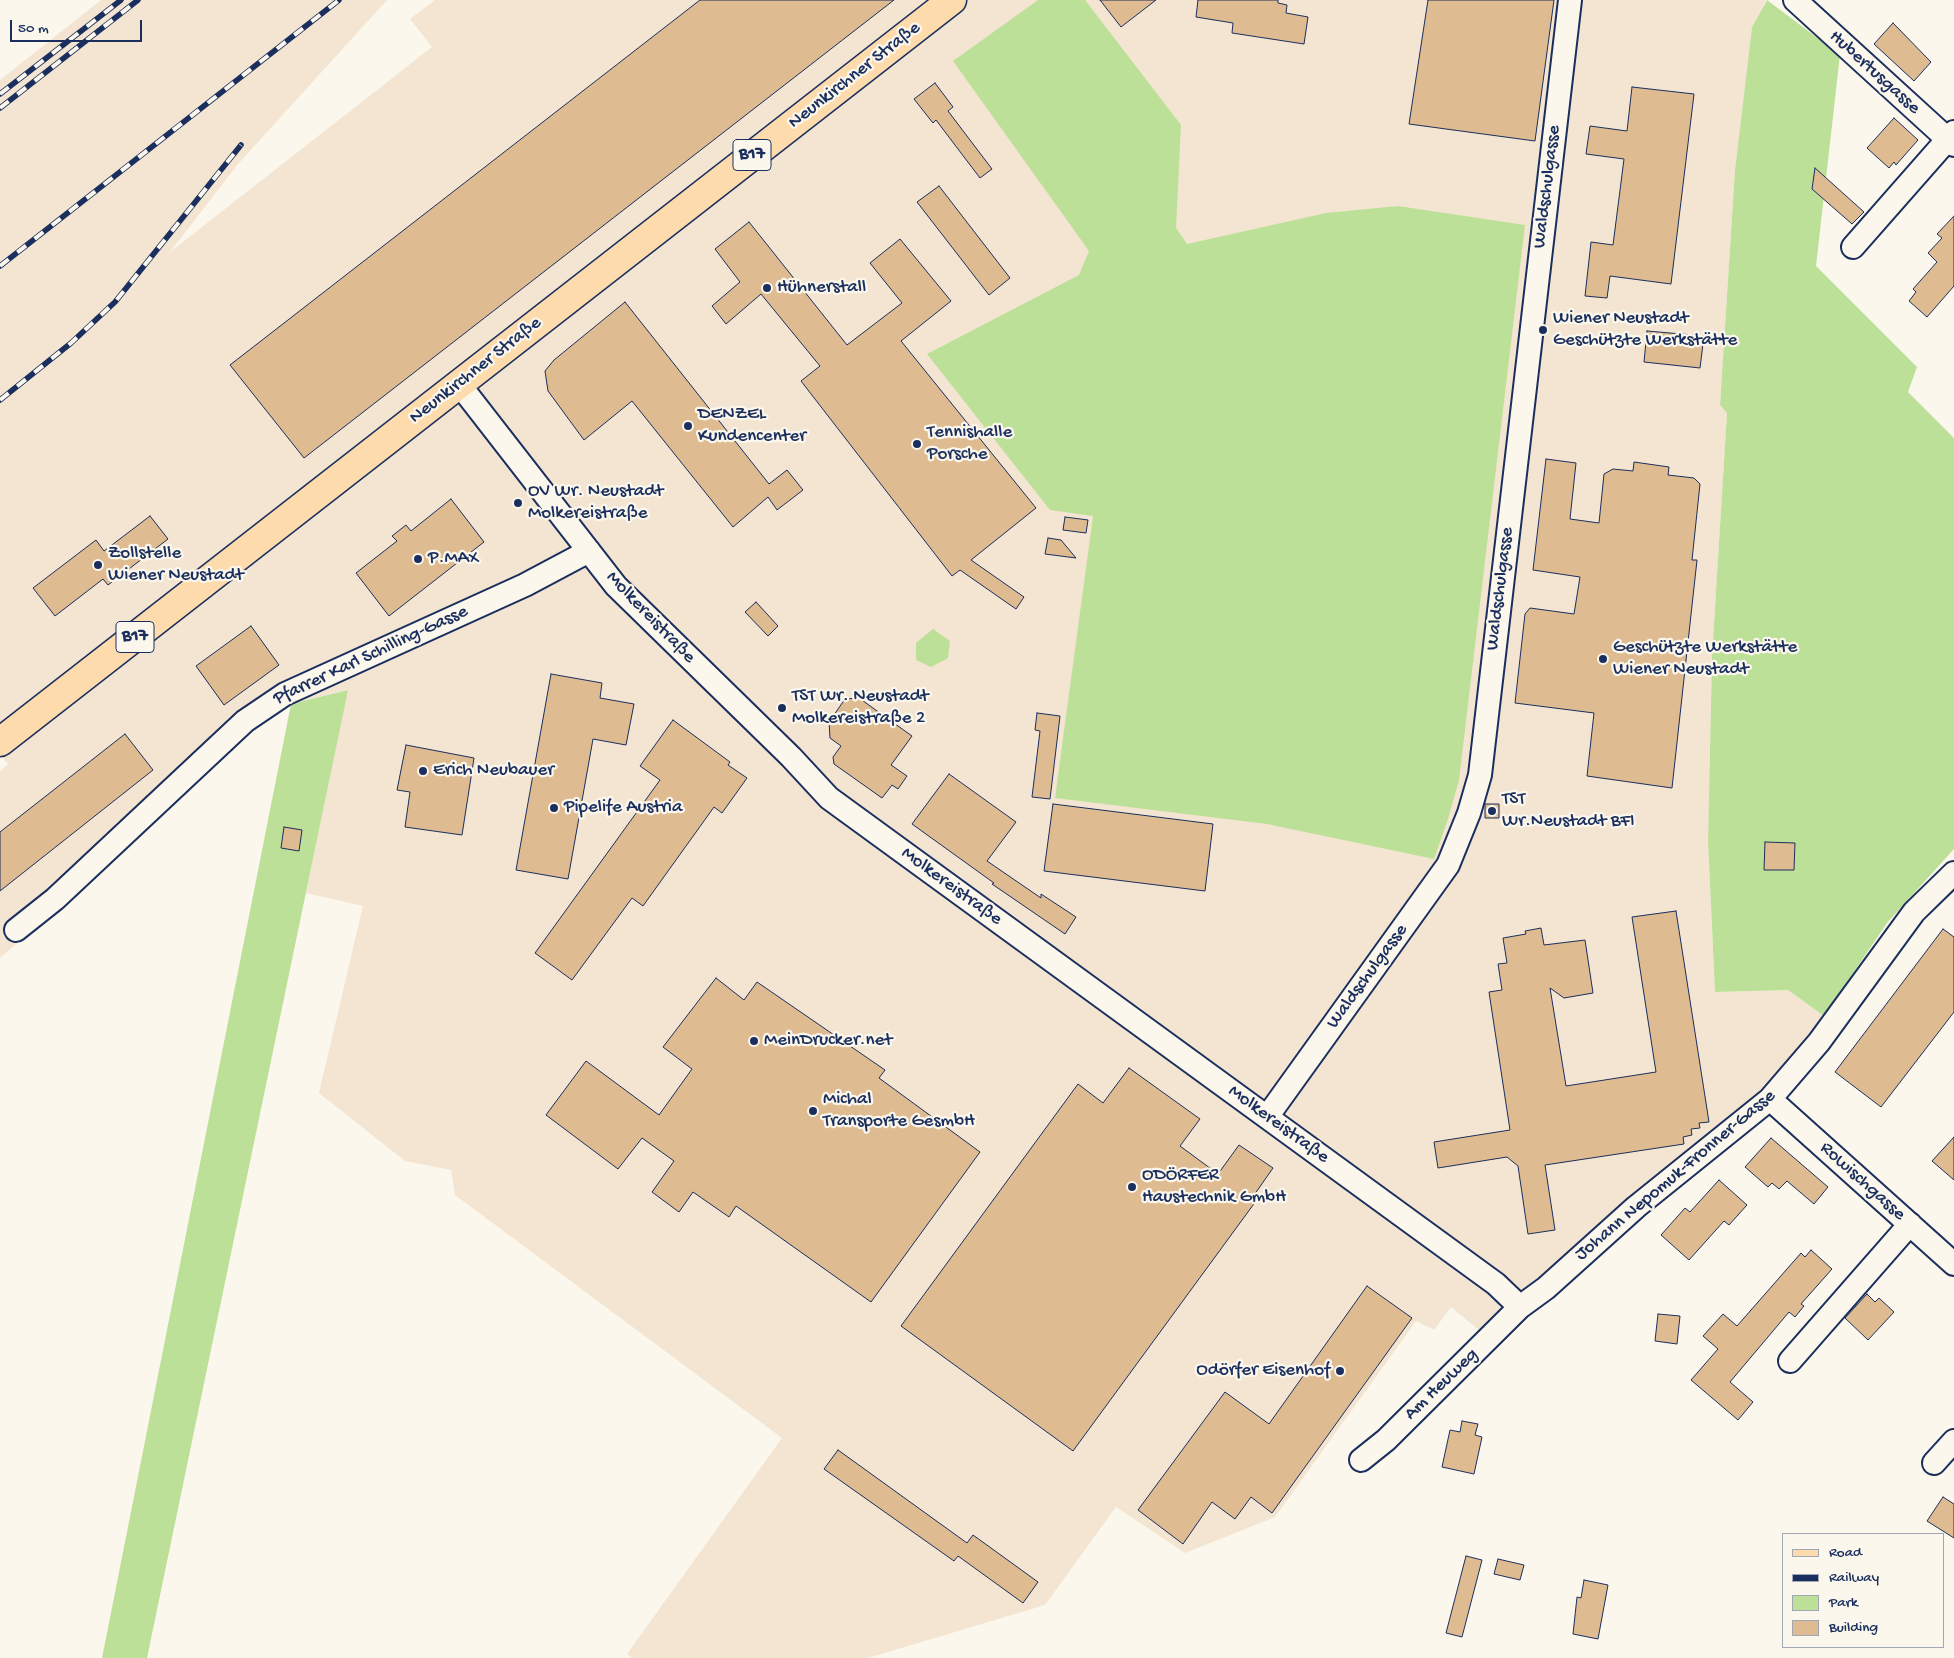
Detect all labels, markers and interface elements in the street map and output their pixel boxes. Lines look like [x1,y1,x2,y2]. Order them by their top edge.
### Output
scale bar [12,10,145,42]
street label: Neunkirchner Straße [784,17,926,135]
text: 50 m [18,20,49,38]
street label: Hubertusgasse [1824,26,1924,120]
street label: Waldschulgasse [1529,124,1567,250]
road number: B17 [733,140,771,170]
place label: Hühnerstall [777,277,866,299]
marker: Hühnerstall [761,282,773,294]
place label: Wiener Neustadt Geschützte Werkstätte [1553,308,1737,352]
street label: Neunkirchner Straße [405,312,547,430]
marker: Wiener Neustadt Geschützte Werkstätte [1537,324,1549,336]
place label: DENZEL Kundencenter [698,404,806,448]
marker: DENZEL Kundencenter [682,420,694,432]
place label: Tennishalle Porsche [927,422,1012,466]
marker: Tennishalle Porsche [911,438,923,450]
place label: OV Wr. Neustadt Molkereistraße [528,481,663,525]
marker: OV Wr. Neustadt Molkereistraße [512,497,524,509]
street label: Waldschulgasse [1482,526,1520,652]
place label: Zollstelle Wiener Neustadt [108,543,243,587]
place label: P.MAX [428,548,479,570]
marker: P.MAX [412,553,424,565]
marker: Zollstelle Wiener Neustadt [92,559,104,571]
street label: Molkereistraße [600,567,700,669]
street label: Pfarrer Karl Schilling-Gasse [270,601,472,711]
road number: B17 [116,622,154,652]
place label: Geschützte Werkstätte Wiener Neustadt [1613,637,1797,681]
marker: Geschützte Werkstätte Wiener Neustadt [1597,653,1609,665]
place label: TST Wr. Neustadt Molkereistraße 2 [792,686,929,730]
marker: TST Wr. Neustadt Molkereistraße 2 [776,702,788,714]
place label: Erich Neubauer [433,760,554,782]
marker: Erich Neubauer [417,765,429,777]
place label: TST Wr.Neustadt BFI [1502,789,1635,833]
place label: Pipelife Austria [564,797,682,819]
marker: Pipelife Austria [548,802,560,814]
marker: TST Wr.Neustadt BFI [1486,805,1498,817]
street label: Molkereistraße [896,843,1006,931]
street label: Waldschulgasse [1322,920,1414,1034]
place label: MeinDrucker.net [764,1030,892,1052]
marker: MeinDrucker.net [748,1035,760,1047]
street label: Molkereistraße [1223,1081,1333,1169]
street label: Johann Nepomuk-Fronner-Gasse [1571,1085,1781,1267]
place label: Michal Transporte GesmbH [823,1089,975,1133]
marker: Michal Transporte GesmbH [807,1105,819,1117]
street label: Rowischgasse [1814,1138,1910,1226]
place label: ODÖRFER Haustechnik GmbH [1142,1165,1286,1209]
marker: ODÖRFER Haustechnik GmbH [1126,1181,1138,1193]
street label: Am Heuweg [1400,1344,1484,1426]
place label: Odörfer Eisenhof [1196,1360,1330,1382]
marker: Odörfer Eisenhof [1334,1365,1346,1377]
legend [1782,1533,1944,1648]
text: Road [1829,1544,1862,1562]
text: Railway [1829,1569,1879,1587]
text: Park [1829,1594,1858,1612]
text: Building [1829,1619,1878,1637]

